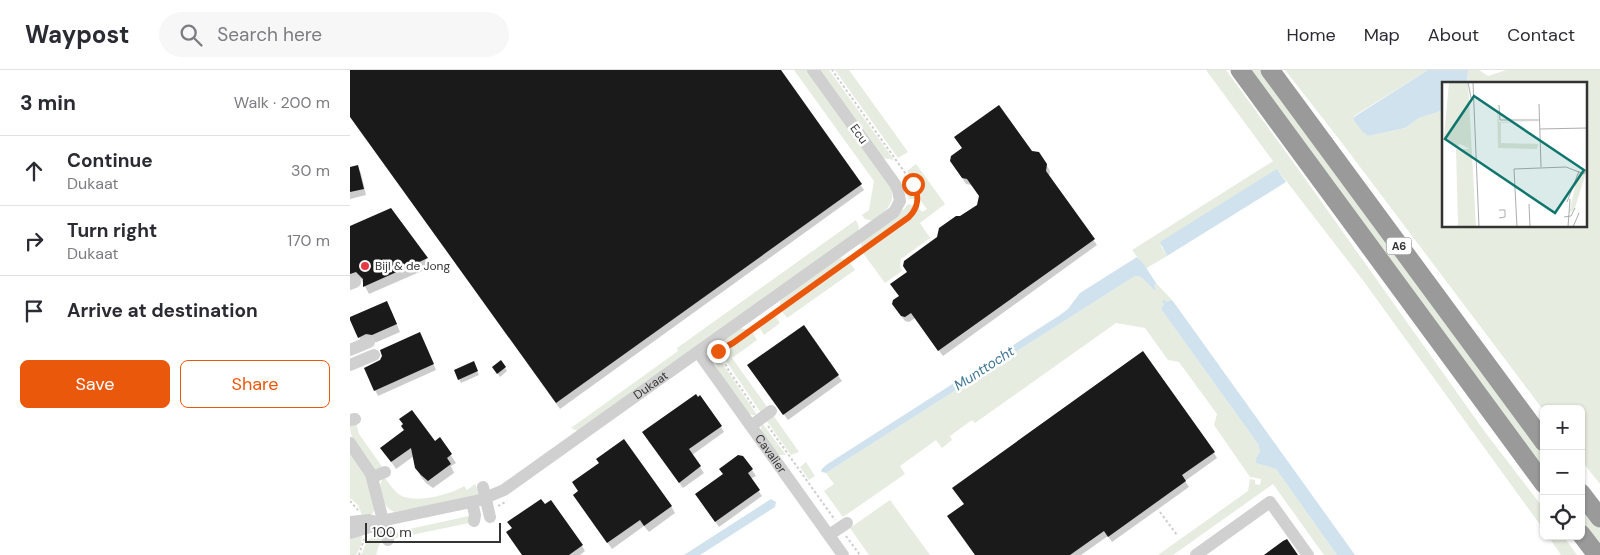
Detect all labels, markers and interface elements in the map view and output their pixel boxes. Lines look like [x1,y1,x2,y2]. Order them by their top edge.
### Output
search box [159,12,509,57]
text: Waypost [25,19,129,50]
icon: search [177,21,205,49]
text: Search here [217,22,322,47]
text: Home [1286,23,1336,47]
text: Map [1364,23,1400,47]
text: About [1428,23,1479,47]
text: Contact [1507,23,1575,47]
inset map [1442,82,1588,228]
text: 3 min [20,89,76,117]
text: Walk · 200 m [234,92,330,113]
street label: Ecu [846,121,872,147]
text: Continue [67,148,153,173]
icon: ahead [20,157,48,185]
text: 30 m [291,160,330,181]
text: Dukaat [67,173,119,194]
route start [902,173,925,196]
text: Turn right [67,218,157,243]
icon: right [20,227,48,255]
text: 170 m [287,230,330,251]
road number: A6 [1386,238,1412,255]
text: Dukaat [67,243,119,264]
place label: Bijl & de Jong [375,258,450,274]
marker: Bijl & de Jong [359,260,371,272]
icon: arrive [20,297,48,325]
text: Arrive at destination [67,298,258,323]
route end [707,340,730,363]
water label: Munttocht [950,342,1018,394]
button: Save [20,360,170,408]
button: Share [180,360,330,408]
street label: Dukaat [630,367,671,403]
map controls [1540,405,1585,540]
button: + [1540,405,1585,450]
street label: Cavalier [751,431,790,477]
button: − [1540,450,1585,495]
button: locate [1540,495,1585,540]
scale bar [365,520,501,543]
text: 100 m [372,523,412,541]

